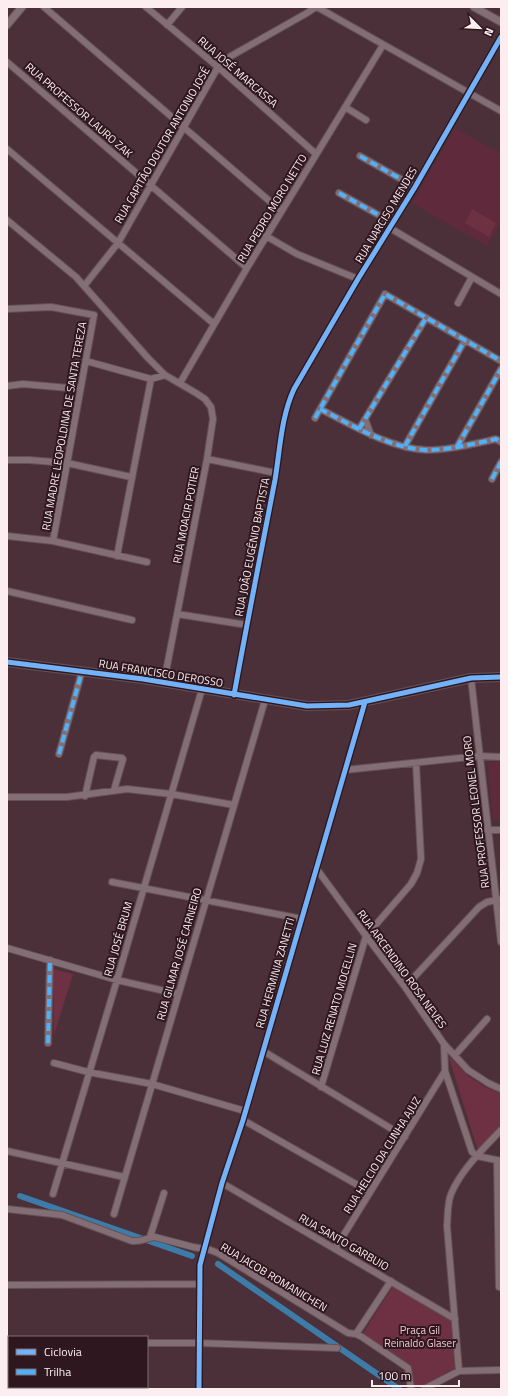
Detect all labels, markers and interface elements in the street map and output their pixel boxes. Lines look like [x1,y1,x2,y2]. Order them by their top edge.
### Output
north arrow [460,8,500,48]
text: N [480,25,498,39]
street label: RUA JOSÉ MARCASSA [195,33,282,111]
street label: RUA PROFESSOR LAURO ZAK [22,59,137,162]
street label: RUA CAPITÃO DOUTOR ANTONIO JOSÉ [110,64,214,226]
street label: RUA PEDRO MORO NETTO [233,151,311,265]
street label: RUA NARCISO MENDES [351,164,421,266]
street label: RUA MADRE LEOPOLDINA DE SANTA TEREZA [38,320,90,532]
street label: RUA MOACIR POTIER [169,465,203,565]
street label: RUA JOÃO EUGÊNIO BAPTISTA [231,476,273,618]
street label: RUA FRANCISCO DEROSSO [98,655,224,691]
street label: RUA PROFESSOR LEONEL MORO [459,735,493,889]
street label: RUA GILMAR JOSÉ CARNEIRO [152,886,206,1022]
street label: RUA JOSÉ BRUM [100,900,136,978]
street label: RUA ARCENDINO ROSA NEVES [353,906,451,1032]
street label: RUA HERMINIA ZANETTI [252,916,298,1030]
street label: RUA LUIZ RENATO MOCELLIN [307,941,361,1077]
street label: RUA HELCIO DA CUNHA AJUZ [339,1093,425,1217]
street label: RUA SANTO GARBUIO [296,1210,392,1274]
street label: RUA JACOB ROMANICHEN [218,1239,330,1315]
park label: Praça Gil Reinaldo Glaser [384,1322,456,1351]
legend [8,1336,148,1388]
text: Ciclovia [44,1342,82,1361]
text: Trilha [44,1362,71,1381]
scale bar [372,1362,459,1388]
text: 100 m [378,1366,411,1385]

